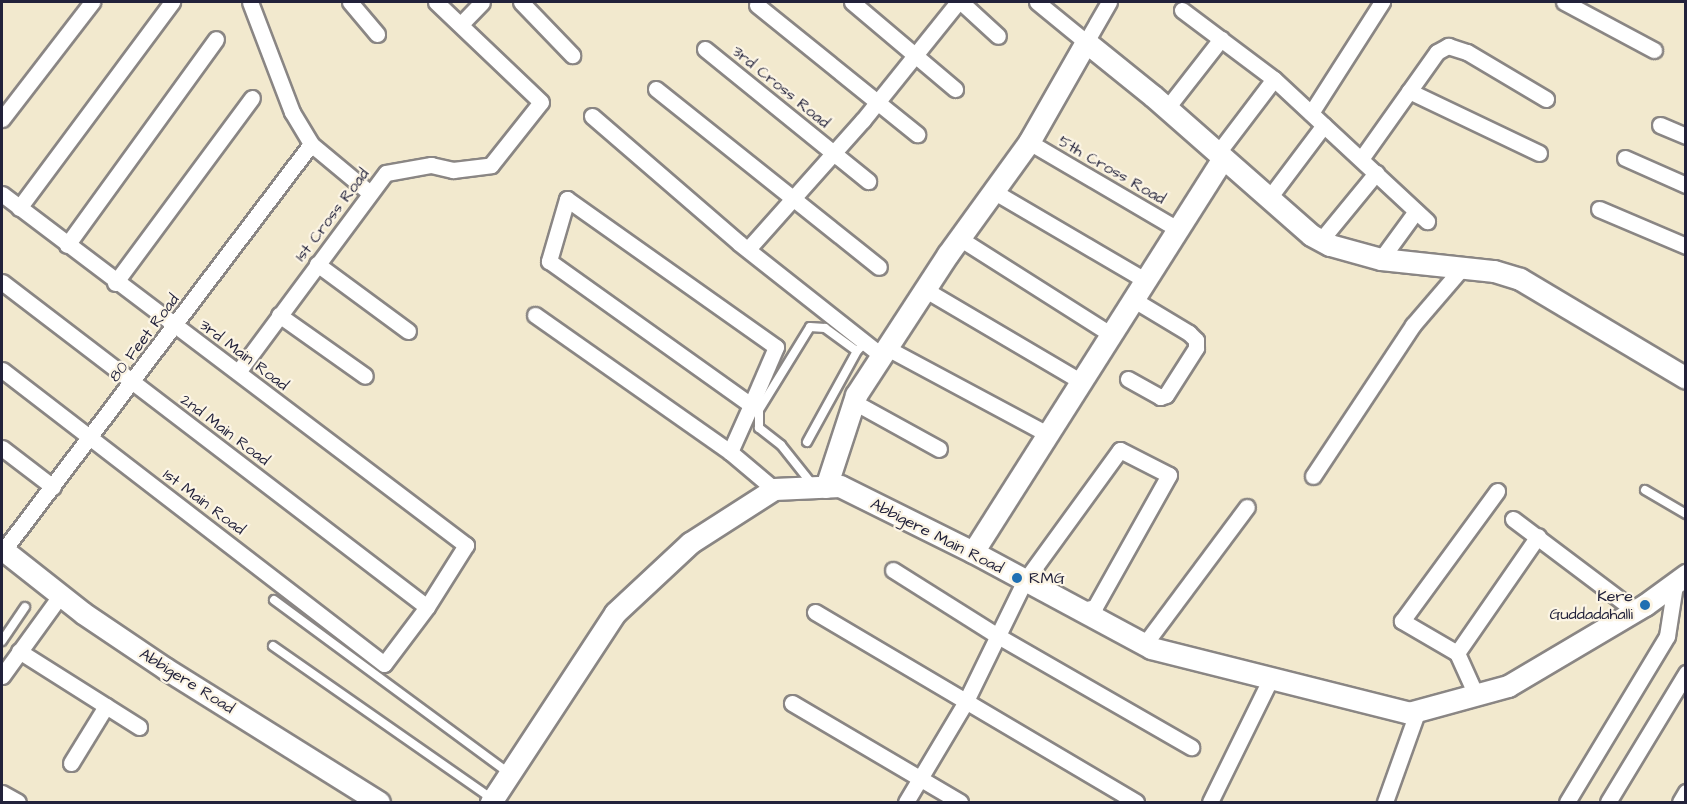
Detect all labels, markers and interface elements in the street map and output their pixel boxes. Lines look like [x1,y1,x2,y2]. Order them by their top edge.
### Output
street label: 3rd Cross Road [728,42,834,132]
street label: 5th Cross Road [1055,132,1169,208]
street label: 1st Cross Road [291,165,373,265]
street label: 80 Feet Road [105,290,183,386]
street label: 3rd Main Road [196,315,292,395]
street label: 2nd Main Road [177,390,273,470]
street label: 1st Main Road [159,465,249,539]
street label: Abbigere Main Road [867,494,1007,578]
place label: RMG [1029,568,1065,588]
marker: RMG [1010,571,1024,585]
place label: Kere Guddadahalli [1549,586,1633,624]
marker: Kere Guddadahalli [1638,598,1652,612]
street label: Abbigere Road [136,644,238,718]

